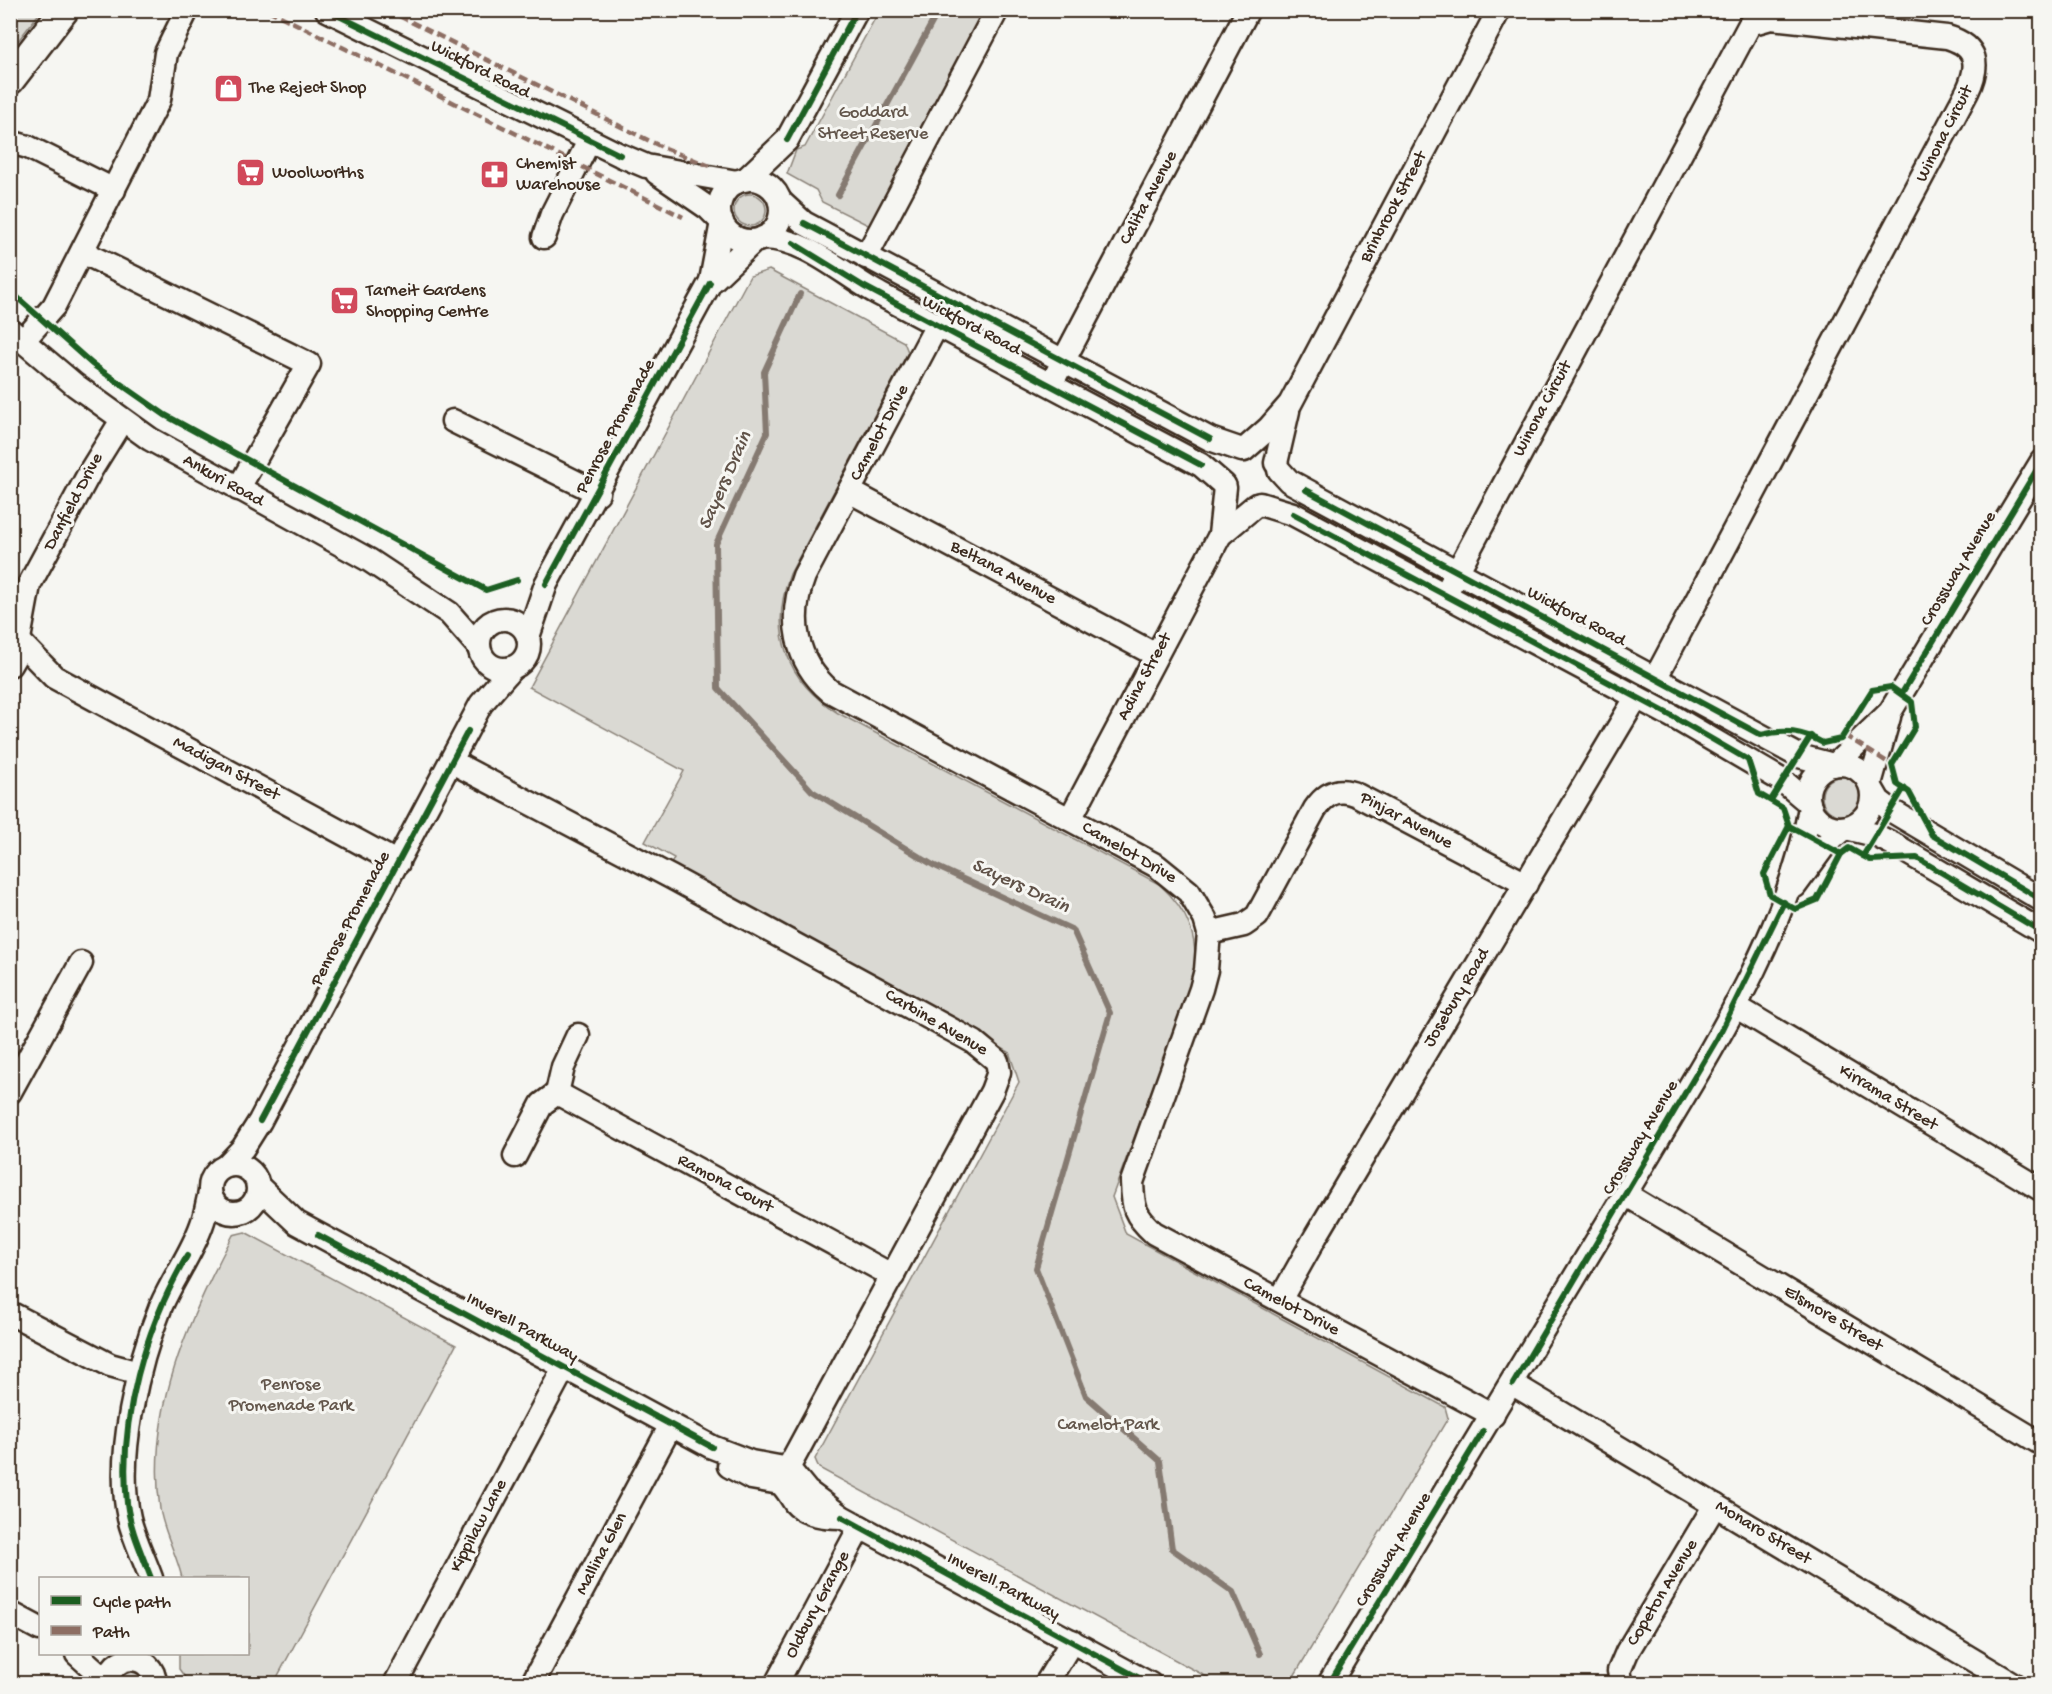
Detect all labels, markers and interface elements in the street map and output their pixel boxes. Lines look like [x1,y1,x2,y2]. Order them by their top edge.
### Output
street label: Wickford Road [427,36,534,105]
shop icon: The Reject Shop [212,72,244,104]
place label: The Reject Shop [248,78,366,99]
street label: Winona Circuit [1912,81,1979,186]
park label: Goddard Street Reserve [818,103,929,145]
street label: Brinbrook Street [1355,146,1433,267]
street label: Calita Avenue [1115,147,1183,249]
place label: Chemist Warehouse [516,154,601,196]
supermarket icon: Woolworths [235,157,267,189]
pharmacy icon: Chemist Warehouse [479,158,511,190]
place label: Woolworths [272,163,365,184]
place label: Tarneit Gardens Shopping Centre [365,281,489,323]
supermarket icon: Tarneit Gardens Shopping Centre [329,285,361,317]
street label: Wickford Road [918,291,1025,361]
street label: Penrose Promenade [571,355,661,499]
street label: Winona Circuit [1509,356,1578,461]
street label: Camelot Drive [846,381,914,485]
water label: Sayers Drain [694,428,758,534]
street label: Danfield Drive [39,449,109,555]
street label: Ankuri Road [179,450,268,513]
street label: Crossway Avenue [1917,507,2002,630]
street label: Beltana Avenue [946,536,1060,610]
street label: Wickford Road [1523,582,1630,652]
street label: Adina Street [1113,628,1178,724]
street label: Madigan Street [169,732,284,807]
street label: Pinjar Avenue [1355,787,1457,855]
street label: Camelot Drive [1078,817,1181,889]
street label: Penrose Promenade [306,847,396,991]
water label: Sayers Drain [968,854,1073,920]
street label: Josebury Road [1419,944,1495,1051]
street label: Carbine Avenue [881,985,992,1061]
street label: Kirrama Street [1835,1060,1943,1137]
street label: Crossway Avenue [1599,1076,1684,1199]
street label: Ramona Court [673,1150,778,1219]
street label: Camelot Drive [1239,1273,1343,1341]
street label: Elsmore Street [1780,1281,1888,1358]
street label: Inverell Parkway [462,1288,582,1368]
park label: Penrose Promenade Park [228,1375,355,1417]
park label: Camelot Park [1057,1415,1161,1436]
street label: Kippilaw Lane [446,1475,513,1576]
street label: Crossway Avenue [1352,1488,1437,1611]
street label: Monaro Street [1711,1496,1816,1571]
street label: Mallina Glen [572,1509,633,1599]
street label: Copeton Avenue [1623,1535,1703,1650]
street label: Oldbury Grange [781,1547,855,1662]
street label: Inverell Parkway [943,1548,1063,1626]
legend [39,1577,249,1655]
text: Cycle path [93,1593,171,1614]
text: Path [92,1623,130,1644]

